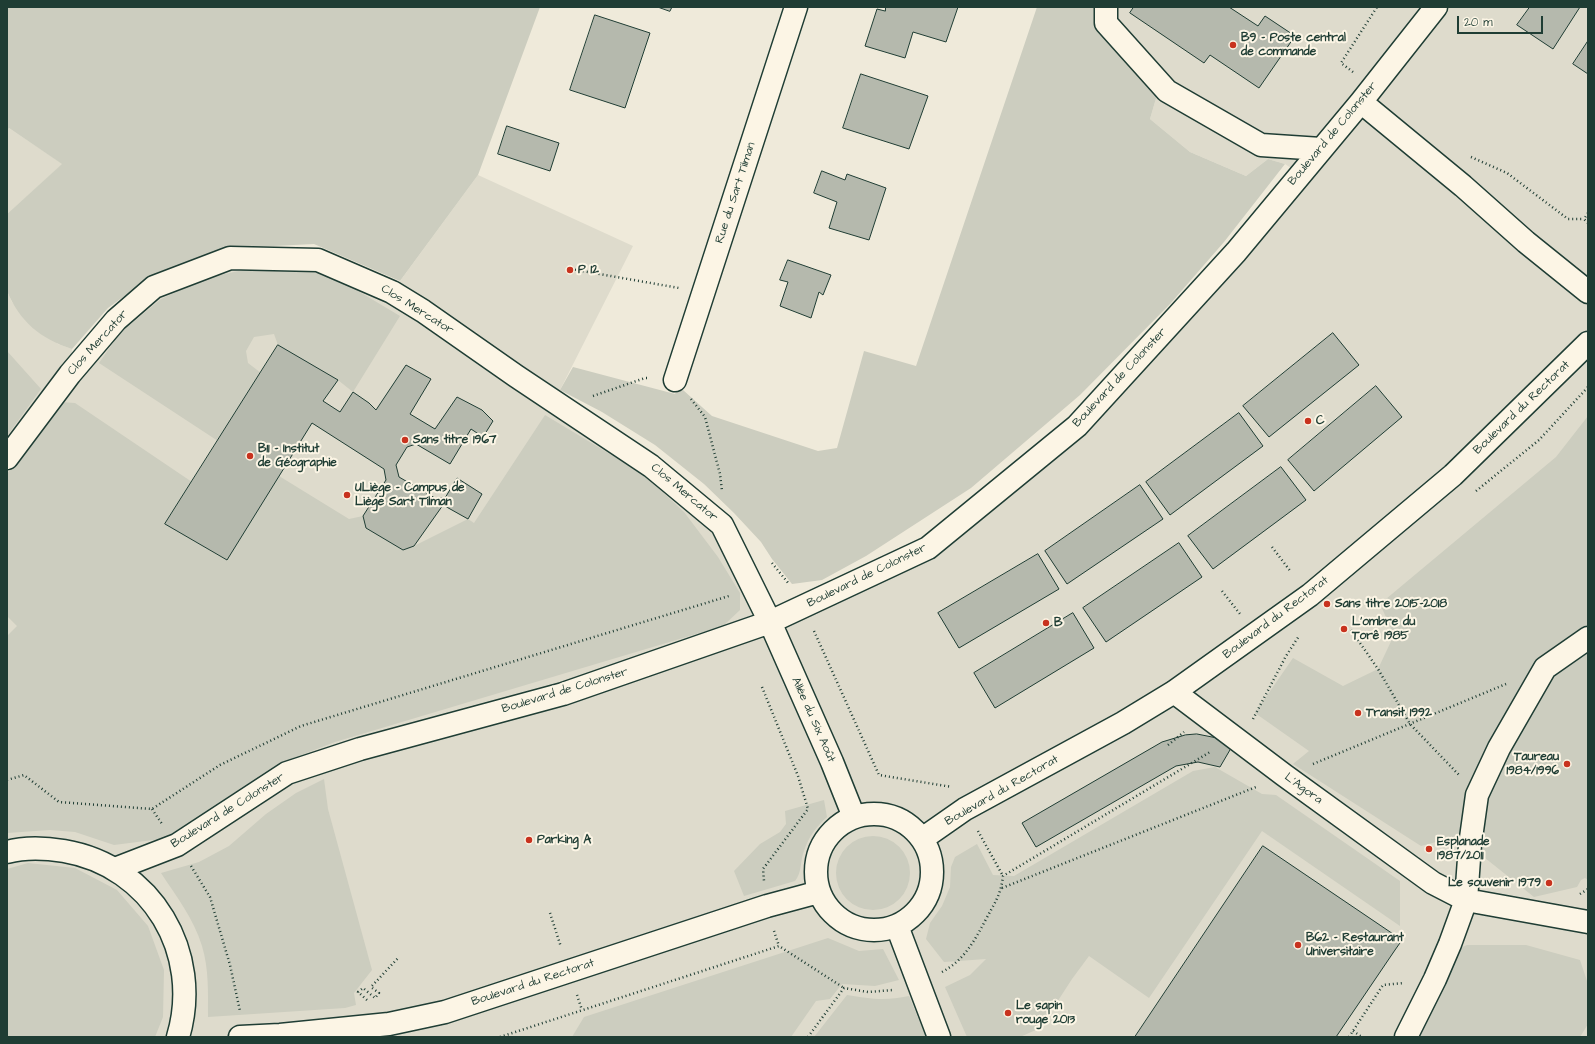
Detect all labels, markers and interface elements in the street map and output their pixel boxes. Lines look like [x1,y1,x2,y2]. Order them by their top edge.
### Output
scale bar [1459,8,1545,34]
text: 20 m [1464,14,1493,31]
place label: B9 - Poste central de commande [1241,31,1346,59]
marker: B9 - Poste central de commande [1228,40,1238,50]
street label: Boulevard de Colonster [1285,79,1381,189]
street label: Rue du Sart Tilman [713,141,759,245]
place label: P 12 [578,263,599,277]
marker: P 12 [565,265,575,275]
street label: Clos Mercator [378,282,456,338]
street label: Clos Mercator [65,307,131,379]
street label: Boulevard de Colonster [1070,325,1170,431]
street label: Boulevard du Rectorat [1471,358,1573,458]
place label: C [1316,414,1324,428]
marker: C [1303,416,1313,426]
place label: Sans titre 1967 [413,433,496,447]
marker: Sans titre 1967 [400,435,410,445]
place label: B11 - Institut de Géographie [258,442,337,470]
marker: B11 - Institut de Géographie [245,451,255,461]
street label: Clos Mercator [648,461,720,525]
place label: ULiège - Campus de Liège Sart Tilman [355,481,465,509]
marker: ULiège - Campus de Liège Sart Tilman [342,490,352,500]
street label: Boulevard de Colonster [805,541,929,611]
street label: Boulevard du Rectorat [1220,574,1332,662]
place label: Sans titre 2015-2018 [1335,597,1447,611]
marker: Sans titre 2015-2018 [1322,599,1332,609]
place label: L'ombre du Torê 1985 [1352,615,1415,643]
place label: B [1054,616,1063,630]
marker: B [1041,618,1051,628]
marker: L'ombre du Torê 1985 [1339,624,1349,634]
street label: Boulevard de Colonster [500,665,630,717]
street label: Allée du Six Août [788,675,838,765]
place label: Transit 1992 [1366,706,1432,720]
marker: Transit 1992 [1353,708,1363,718]
place label: Taureau 1984/1996 [1506,750,1559,778]
street label: Boulevard du Rectorat [943,753,1061,829]
marker: Taureau 1984/1996 [1562,759,1572,769]
street label: Boulevard de Colonster [169,770,287,852]
street label: L'Agora [1281,770,1325,808]
place label: Parking A [537,833,591,847]
marker: Parking A [524,835,534,845]
place label: Esplanade 1987/2011 [1437,835,1490,863]
marker: Esplanade 1987/2011 [1424,844,1434,854]
place label: Le souvenir 1979 [1448,876,1541,890]
marker: Le souvenir 1979 [1544,878,1554,888]
place label: B62 - Restaurant Universitaire [1306,931,1404,959]
marker: B62 - Restaurant Universitaire [1293,940,1303,950]
street label: Boulevard du Rectorat [470,956,596,1010]
place label: Le sapin rouge 2013 [1016,999,1075,1027]
marker: Le sapin rouge 2013 [1003,1008,1013,1018]

